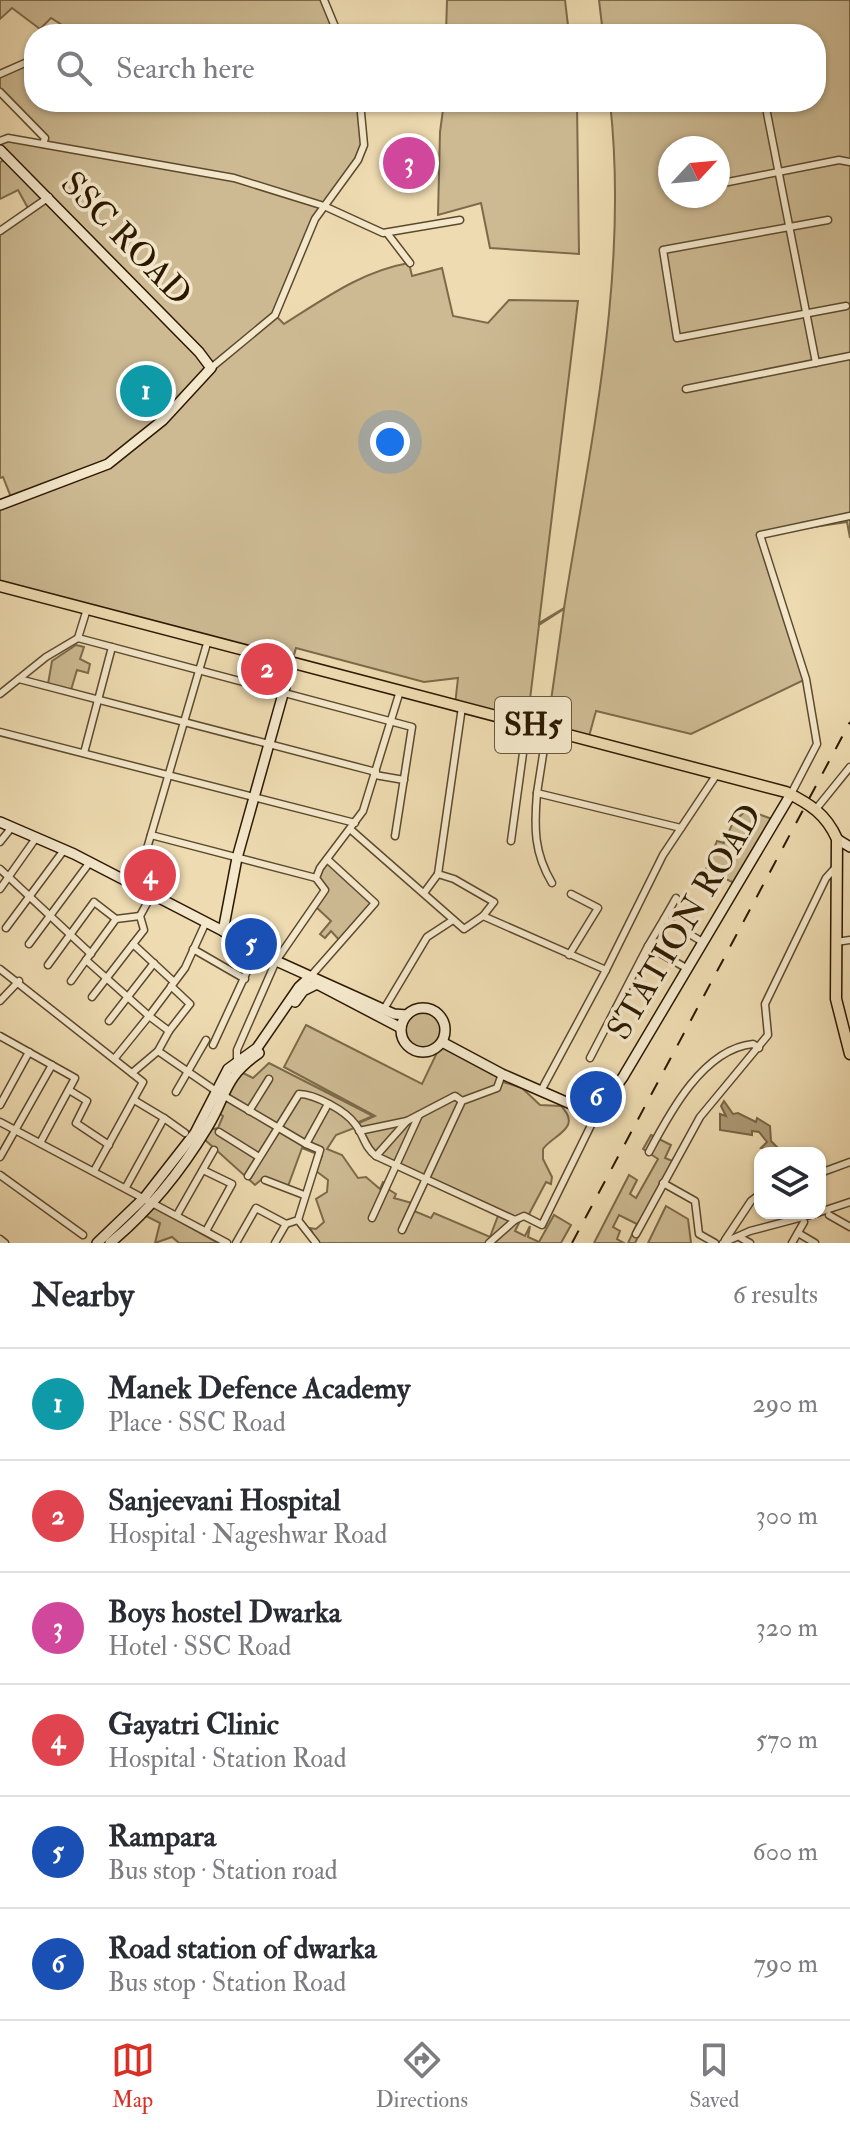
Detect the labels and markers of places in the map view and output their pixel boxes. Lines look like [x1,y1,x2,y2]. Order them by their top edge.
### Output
pin: 3 [383,133,435,193]
pin: 1 [120,361,172,421]
pin: 2 [241,639,293,699]
pin: 4 [124,845,176,905]
pin: 5 [225,914,277,974]
pin: 6 [570,1067,622,1127]

